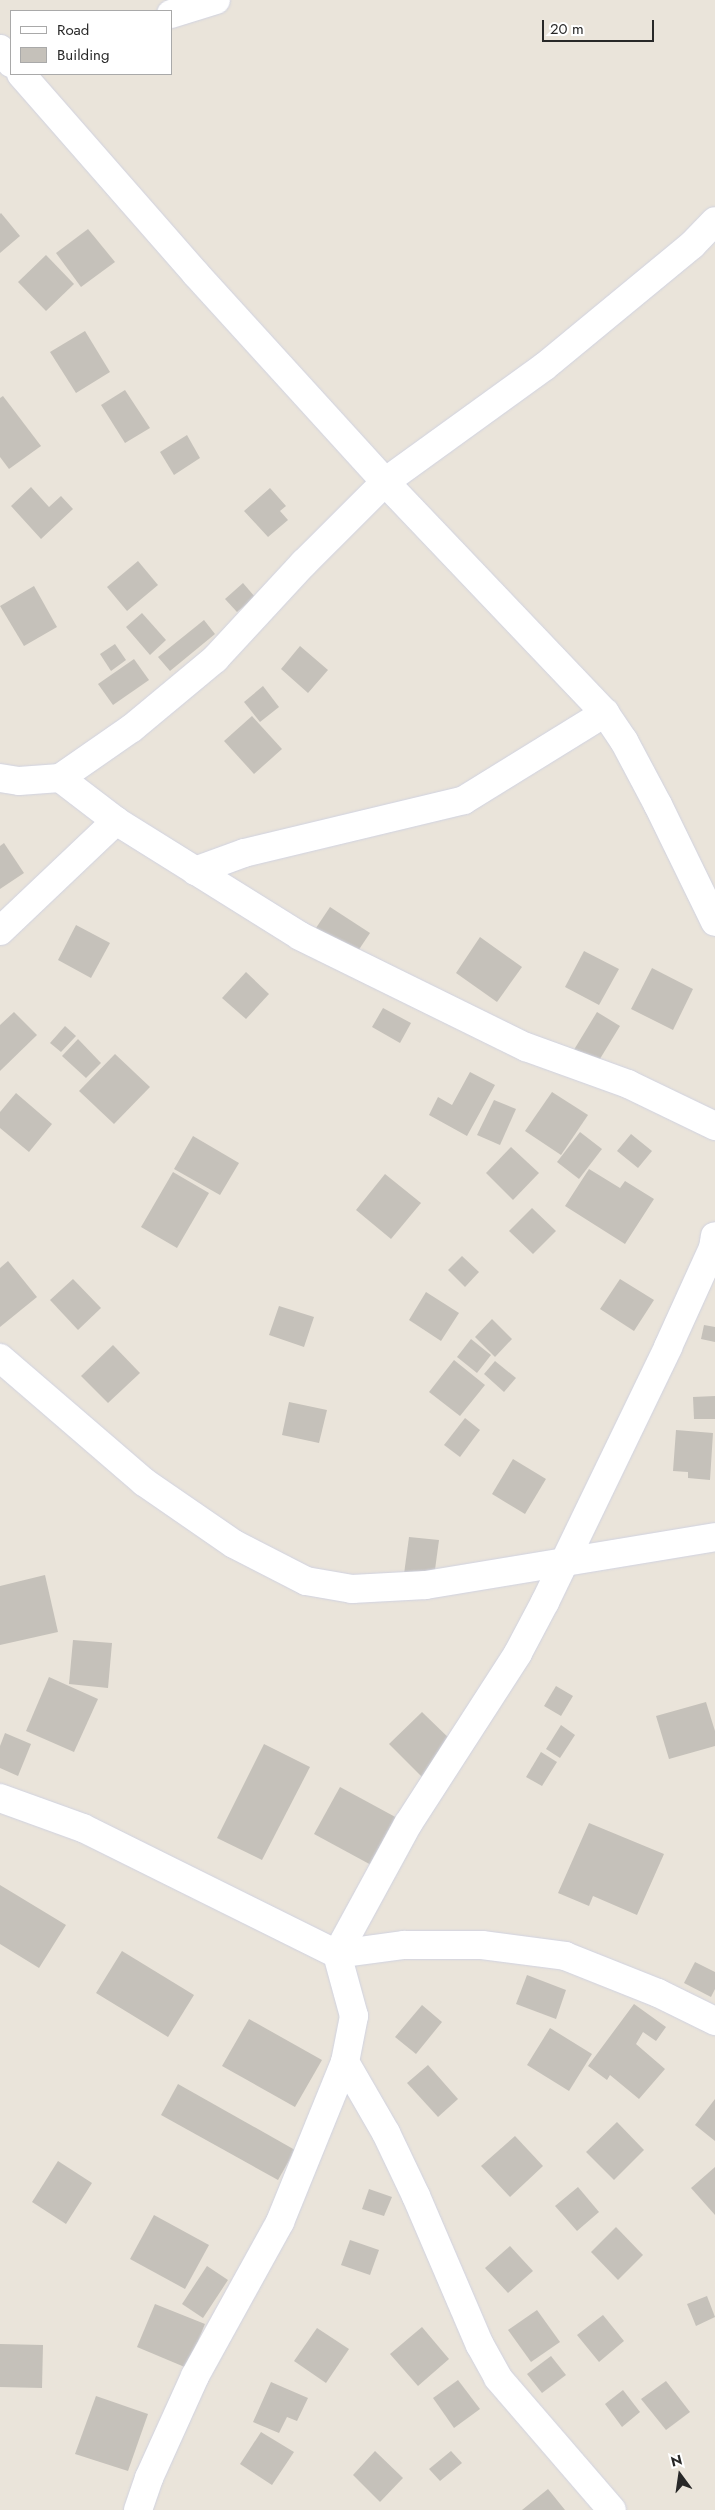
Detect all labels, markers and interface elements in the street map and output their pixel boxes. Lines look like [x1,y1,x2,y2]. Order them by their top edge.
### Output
legend [10,10,172,75]
scale bar [545,10,658,42]
text: 20 m [550,18,584,40]
text: Road [57,19,89,41]
text: Building [57,44,109,66]
text: N [669,2449,684,2471]
north arrow [655,2450,705,2500]

